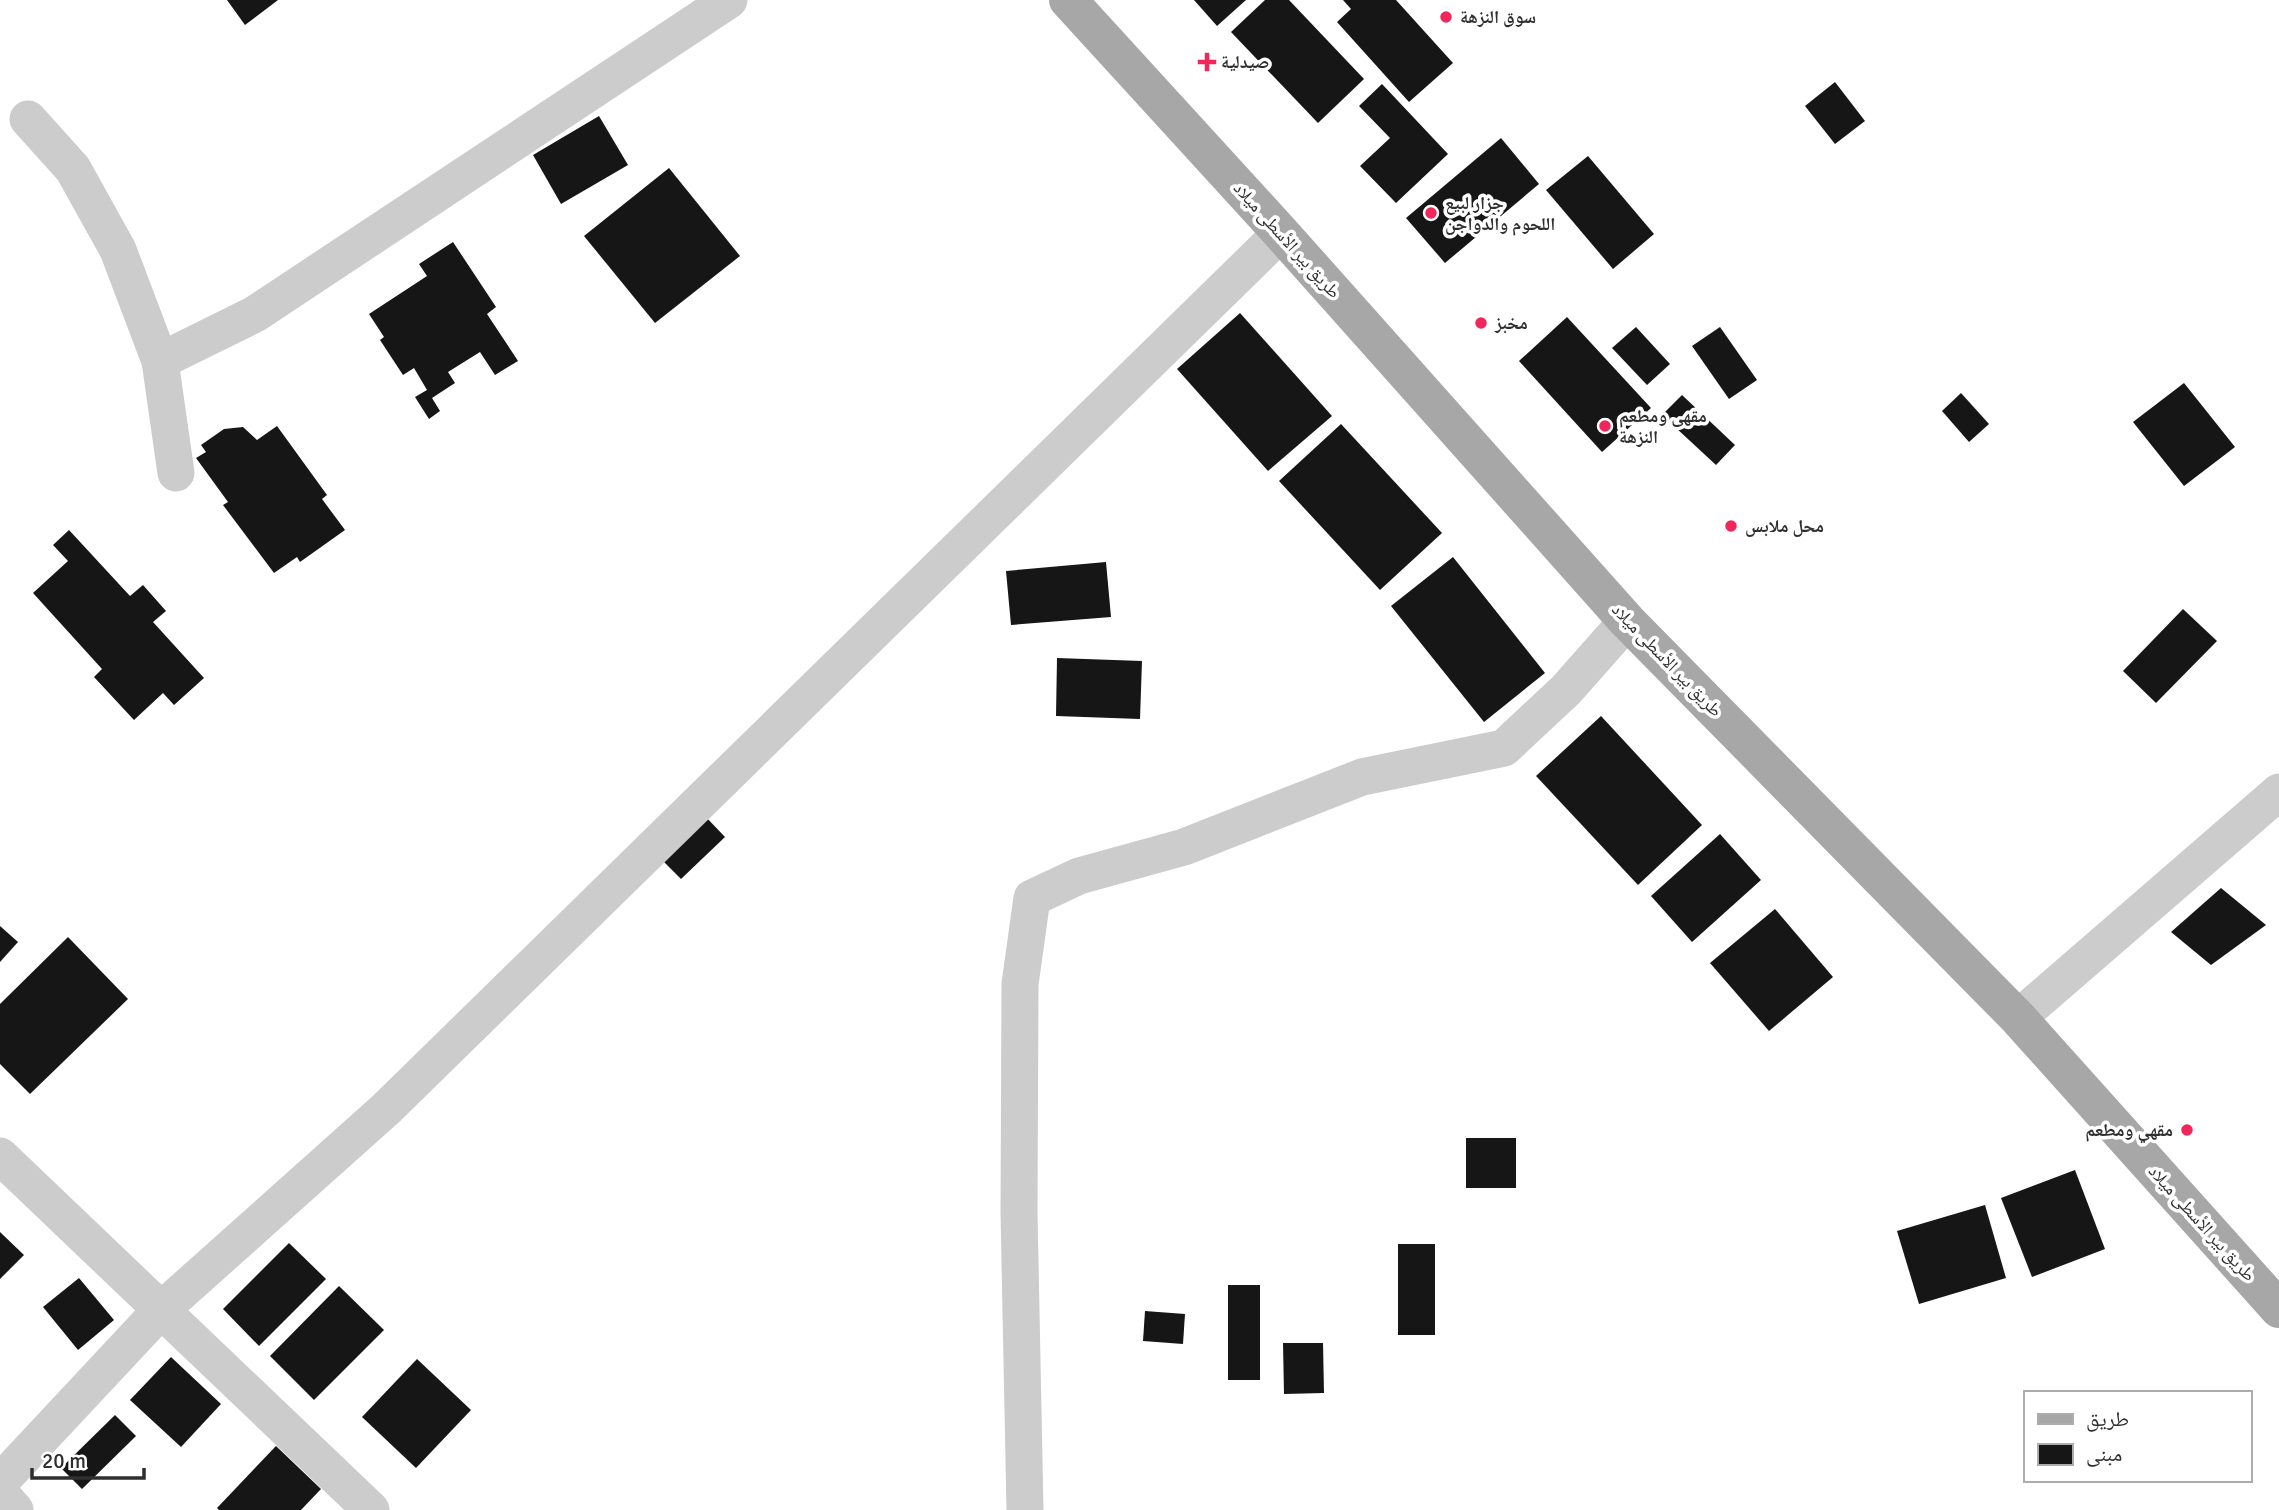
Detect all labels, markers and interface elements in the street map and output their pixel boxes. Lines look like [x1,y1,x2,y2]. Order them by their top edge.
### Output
place label: سوق النزهة [1460,6,1536,28]
marker: سوق النزهة [1438,9,1454,25]
place label: صيدلية [1221,51,1269,73]
marker: صيدلية [1199,54,1215,70]
street label: طريق بير الأسطى ميلاد [1229,177,1345,303]
place label: جزار لبيع اللحوم والدواجن [1445,192,1555,236]
marker: جزار لبيع اللحوم والدواجن [1423,205,1439,221]
place label: مخبز [1494,312,1528,334]
marker: مخبز [1473,315,1489,331]
place label: مقهى ومطعم النزهة [1619,405,1707,448]
marker: مقهى ومطعم النزهة [1597,418,1613,434]
place label: محل ملابس [1745,515,1824,537]
marker: محل ملابس [1723,518,1739,534]
street label: طريق بير الأسطى ميلاد [1607,599,1727,721]
place label: مقهي ومطعم [2085,1119,2173,1144]
marker: مقهي ومطعم [2179,1122,2195,1138]
street label: طريق بير الأسطى ميلاد [2144,1160,2260,1286]
legend [2024,1391,2251,1482]
text: طريق [2086,1406,2129,1432]
scale bar [32,1436,144,1480]
text: مبنى [2086,1441,2122,1467]
text: 20 m [42,1448,86,1474]

